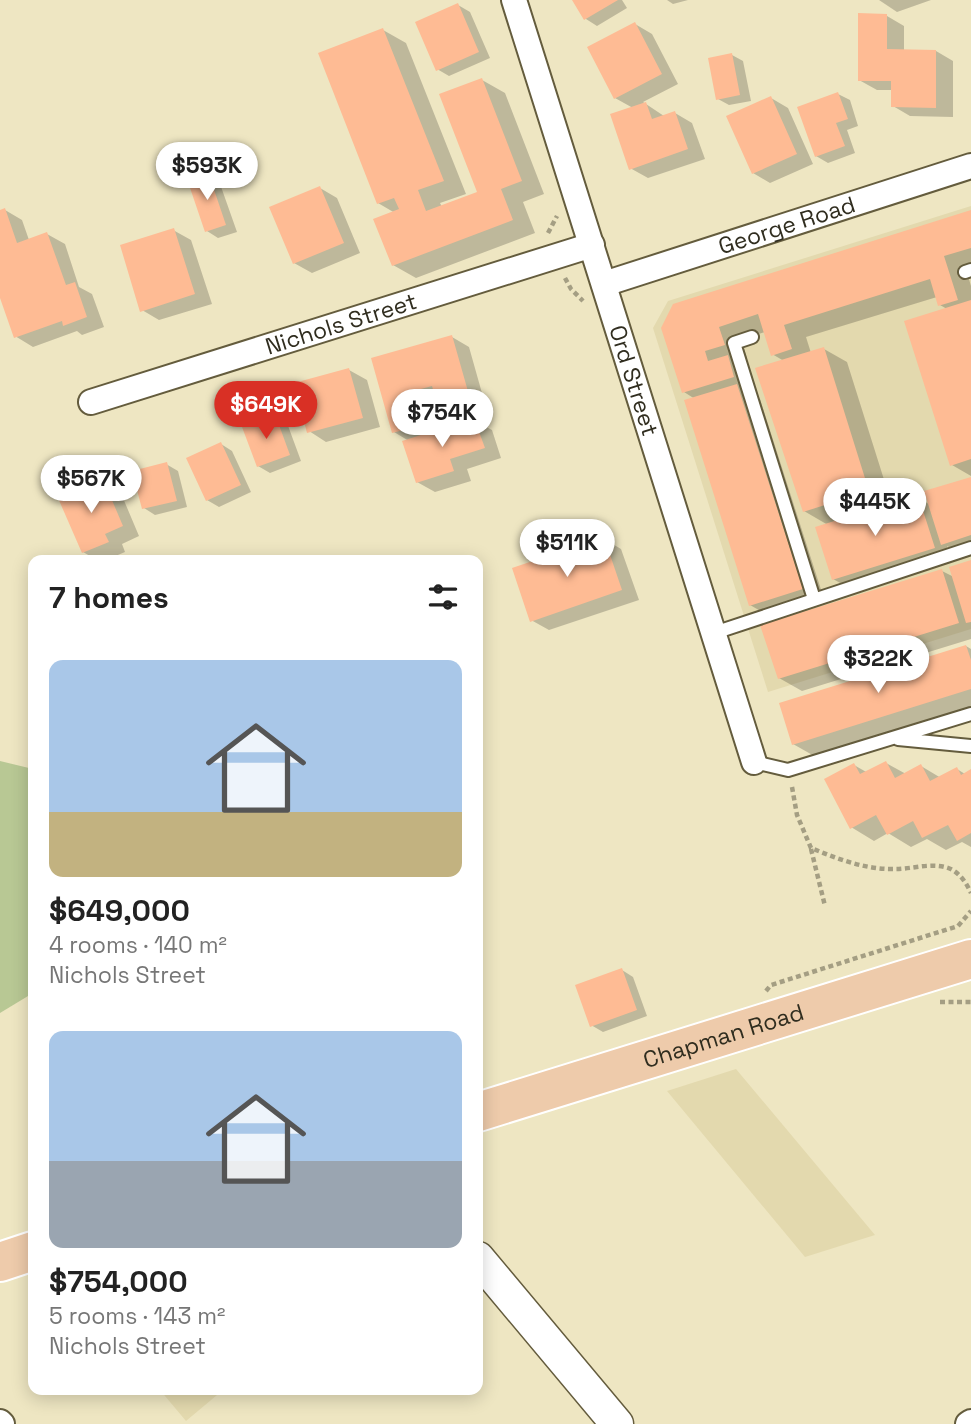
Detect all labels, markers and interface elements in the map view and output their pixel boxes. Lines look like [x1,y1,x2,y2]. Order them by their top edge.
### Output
pin: $593K [158,142,256,202]
text: $593K [172,150,242,180]
street label: George Road [715,189,859,261]
street label: Nichols Street [262,286,420,361]
street label: Ord Street [602,321,665,440]
pin: $649K [217,382,315,441]
text: $649K [230,389,302,419]
pin: $754K [393,390,491,449]
text: $754K [407,397,477,427]
pin: $567K [42,456,140,515]
text: $567K [57,463,125,493]
pin: $445K [826,478,924,538]
text: $445K [839,486,911,516]
pin: $511K [518,520,616,579]
text: $511K [536,527,598,557]
text: 7 homes [49,578,169,617]
icon: filters [424,578,462,616]
pin: $322K [829,636,927,695]
text: $322K [843,643,913,673]
icon: home [193,705,319,831]
text: $649,000 [49,891,190,930]
text: 4 rooms · 140 m² [49,930,227,960]
text: Nichols Street [49,960,206,990]
street label: Chapman Road [640,997,807,1075]
icon: home [193,1076,319,1202]
text: $754,000 [49,1262,188,1301]
text: 5 rooms · 143 m² [49,1301,225,1331]
text: Nichols Street [49,1331,206,1361]

